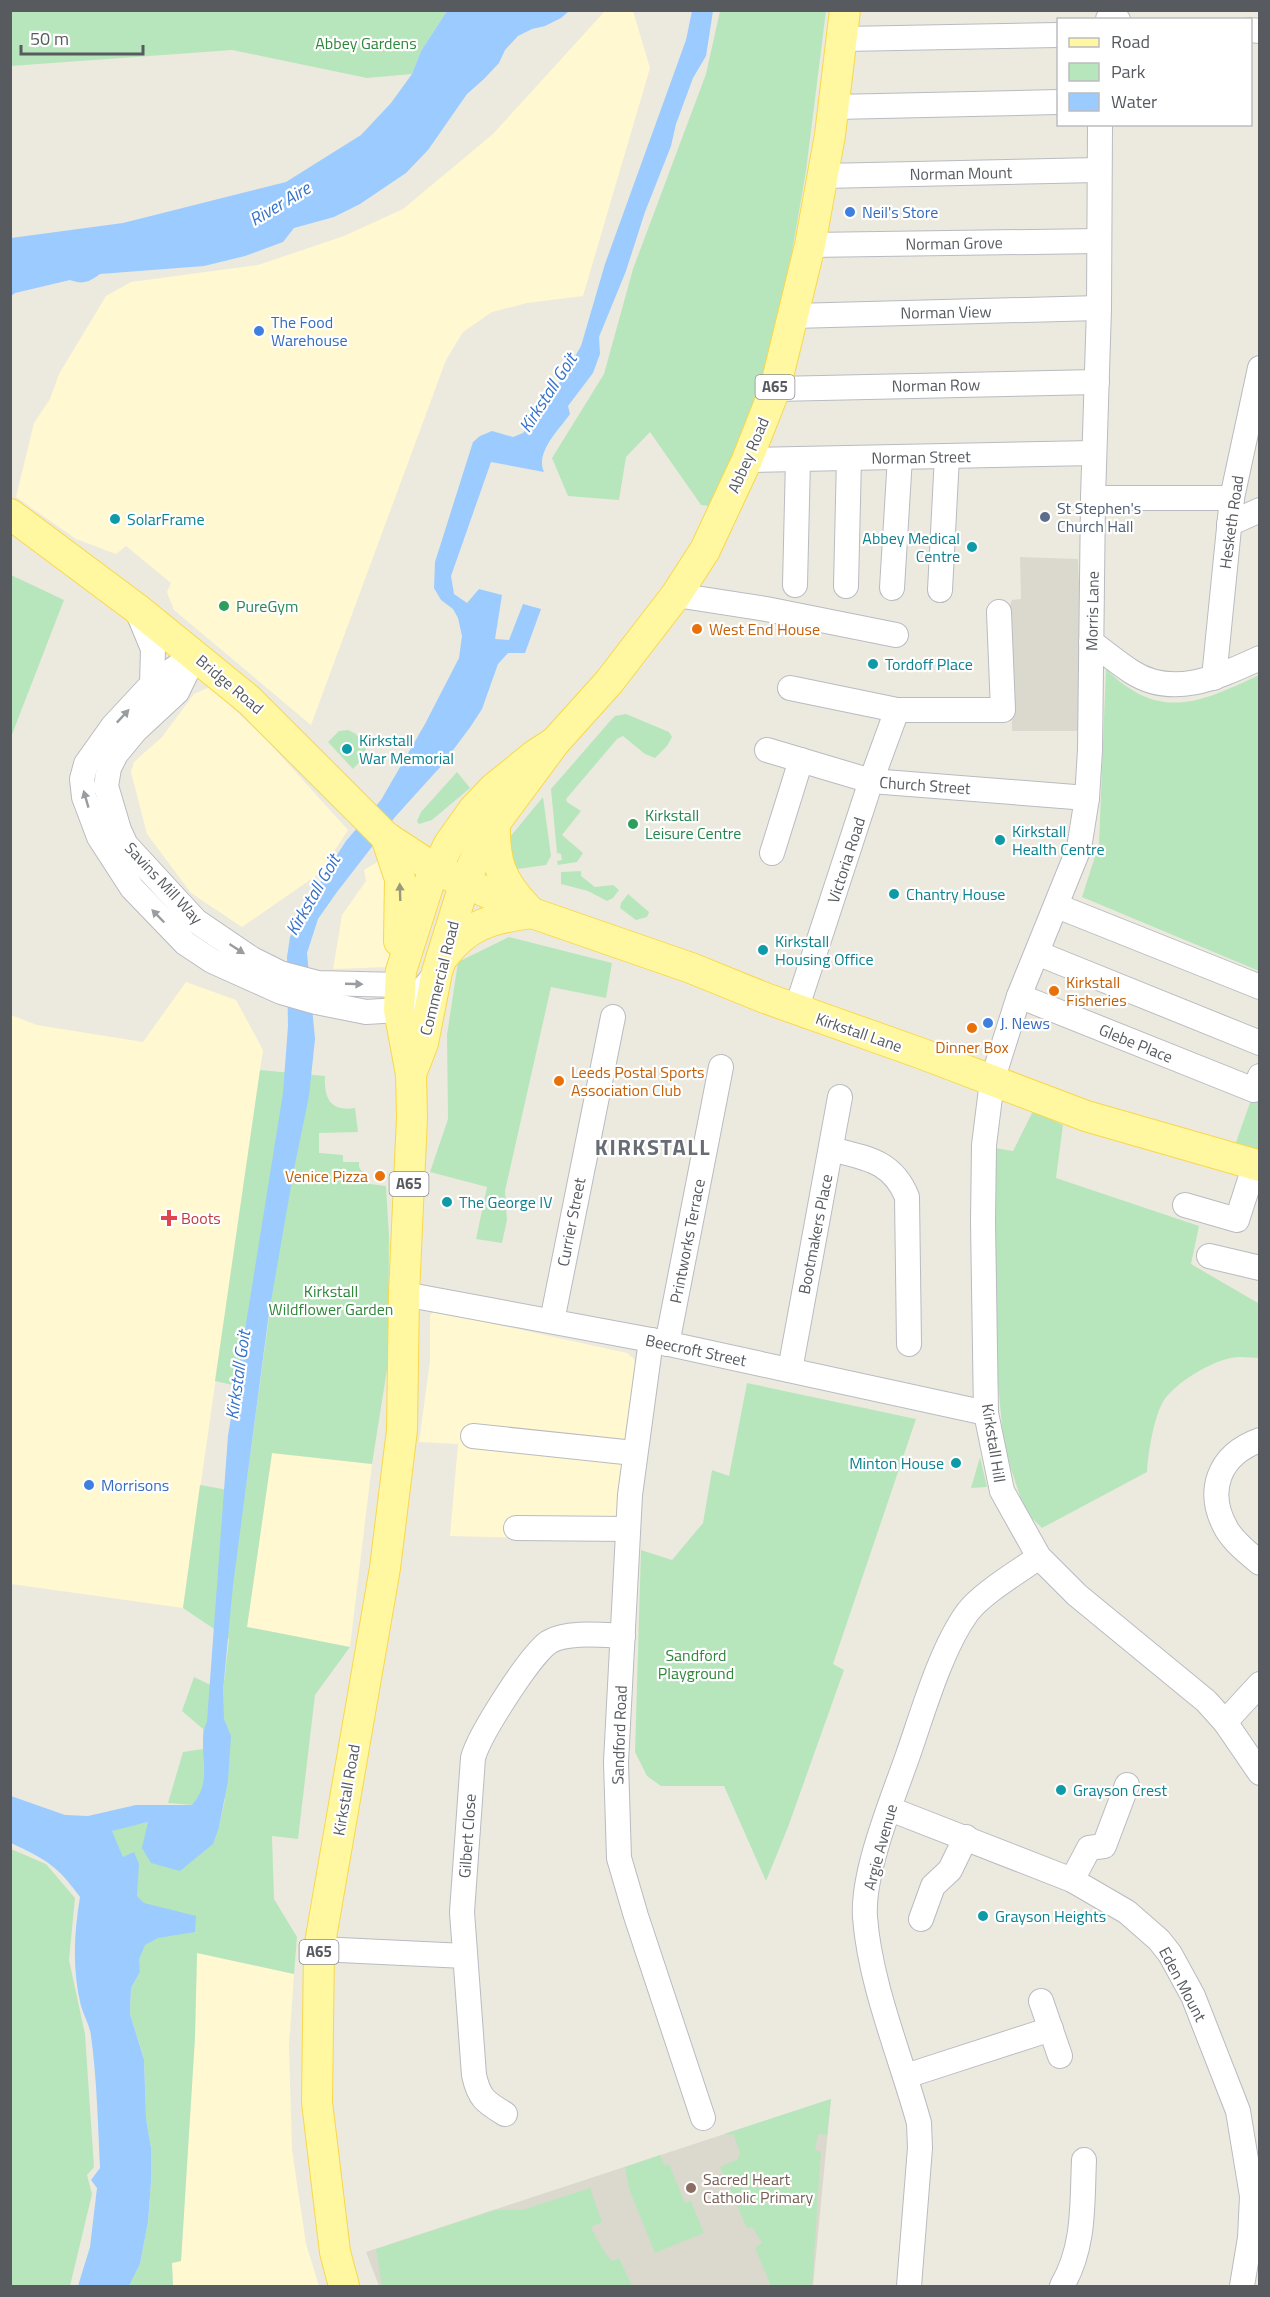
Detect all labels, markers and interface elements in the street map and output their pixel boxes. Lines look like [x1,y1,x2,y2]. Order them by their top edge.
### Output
scale bar [21,18,142,56]
legend [1057,18,1252,126]
text: 50 m [30,25,69,52]
text: Road [1111,28,1150,55]
park label: Abbey Gardens [315,31,417,55]
text: Park [1111,58,1146,85]
text: Water [1111,88,1157,115]
street label: Norman Mount [909,160,1013,186]
water label: River Aire [244,174,317,232]
place label: Neil's Store [862,200,938,224]
marker: Neil's Store [843,205,857,219]
street label: Norman Grove [905,230,1003,256]
street label: Norman View [900,299,992,325]
place label: The Food Warehouse [271,310,347,352]
marker: The Food Warehouse [252,324,266,338]
water label: Kirkstall Goit [512,346,585,438]
street label: Norman Row [892,372,980,398]
road number: A65 [756,375,794,399]
street label: Abbey Road [721,413,775,497]
street label: Norman Street [871,444,971,470]
street label: Hesketh Road [1213,474,1249,570]
place label: St Stephen's Church Hall [1057,496,1141,538]
place label: SolarFrame [127,507,204,531]
marker: St Stephen's Church Hall [1038,510,1052,524]
marker: SolarFrame [108,512,122,526]
place label: Abbey Medical Centre [862,526,960,568]
marker: Abbey Medical Centre [965,540,979,554]
street label: Morris Lane [1079,571,1105,651]
place label: PureGym [236,594,298,618]
marker: PureGym [217,599,231,613]
place label: West End House [709,617,820,641]
marker: West End House [690,622,704,636]
street label: Bridge Road [191,649,269,719]
place label: Tordoff Place [885,652,973,676]
marker: Tordoff Place [866,657,880,671]
one-way arrow [116,708,130,723]
place label: Kirkstall War Memorial [359,728,454,770]
marker: Kirkstall War Memorial [340,742,354,756]
street label: Church Street [879,770,972,800]
one-way arrow [81,790,90,808]
place label: Kirkstall Leisure Centre [645,803,741,845]
street label: Victoria Road [821,814,871,906]
marker: Kirkstall Leisure Centre [626,817,640,831]
place label: Kirkstall Health Centre [1012,819,1104,861]
marker: Kirkstall Health Centre [993,833,1007,847]
street label: Savins Mill Way [119,836,209,930]
water label: Kirkstall Goit [278,847,348,940]
place label: Chantry House [906,882,1005,906]
one-way arrow [396,883,405,902]
marker: Chantry House [887,887,901,901]
one-way arrow [151,909,165,923]
street label: Commercial Road [413,918,465,1038]
place label: Kirkstall Housing Office [775,929,874,971]
one-way arrow [229,943,245,954]
marker: Kirkstall Housing Office [756,943,770,957]
place label: Kirkstall Fisheries [1066,970,1127,1012]
one-way arrow [345,979,364,989]
marker: Kirkstall Fisheries [1047,984,1061,998]
street label: Kirkstall Lane [812,1006,906,1058]
place label: J. News [1000,1011,1050,1035]
marker: J. News [981,1016,995,1030]
street label: Glebe Place [1095,1017,1177,1069]
marker: Dinner Box [965,1021,979,1035]
place label: Dinner Box [935,1035,1009,1059]
place label: Leeds Postal Sports Association Club [571,1060,704,1102]
marker: Leeds Postal Sports Association Club [552,1074,566,1088]
district label: KIRKSTALL [595,1130,711,1164]
place label: Venice Pizza [285,1164,368,1188]
marker: Venice Pizza [373,1169,387,1183]
road number: A65 [390,1172,428,1196]
street label: Bootmakers Place [792,1172,838,1296]
street label: Currier Street [551,1175,591,1268]
street label: Printworks Terrace [663,1177,711,1305]
place label: The George IV [459,1190,553,1214]
marker: The George IV [440,1195,454,1209]
place label: Boots [181,1206,221,1230]
marker: Boots [162,1211,176,1225]
park label: Kirkstall Wildflower Garden [269,1279,393,1321]
water label: Kirkstall Goit [218,1326,257,1421]
street label: Beecroft Street [643,1328,749,1372]
street label: Kirkstall Hill [976,1402,1012,1484]
place label: Minton House [849,1451,944,1475]
marker: Minton House [949,1456,963,1470]
place label: Morrisons [101,1473,169,1497]
marker: Morrisons [82,1478,96,1492]
park label: Sandford Playground [658,1643,734,1685]
street label: Sandford Road [605,1685,633,1785]
street label: Kirkstall Road [326,1742,366,1838]
place label: Grayson Crest [1073,1778,1167,1802]
marker: Grayson Crest [1054,1783,1068,1797]
street label: Gilbert Close [452,1793,482,1879]
street label: Argie Avenue [857,1801,903,1893]
place label: Grayson Heights [995,1904,1106,1928]
marker: Grayson Heights [976,1909,990,1923]
road number: A65 [300,1940,338,1964]
street label: Eden Mount [1153,1942,1213,2026]
place label: Sacred Heart Catholic Primary [703,2167,814,2209]
marker: Sacred Heart Catholic Primary [684,2181,698,2195]

